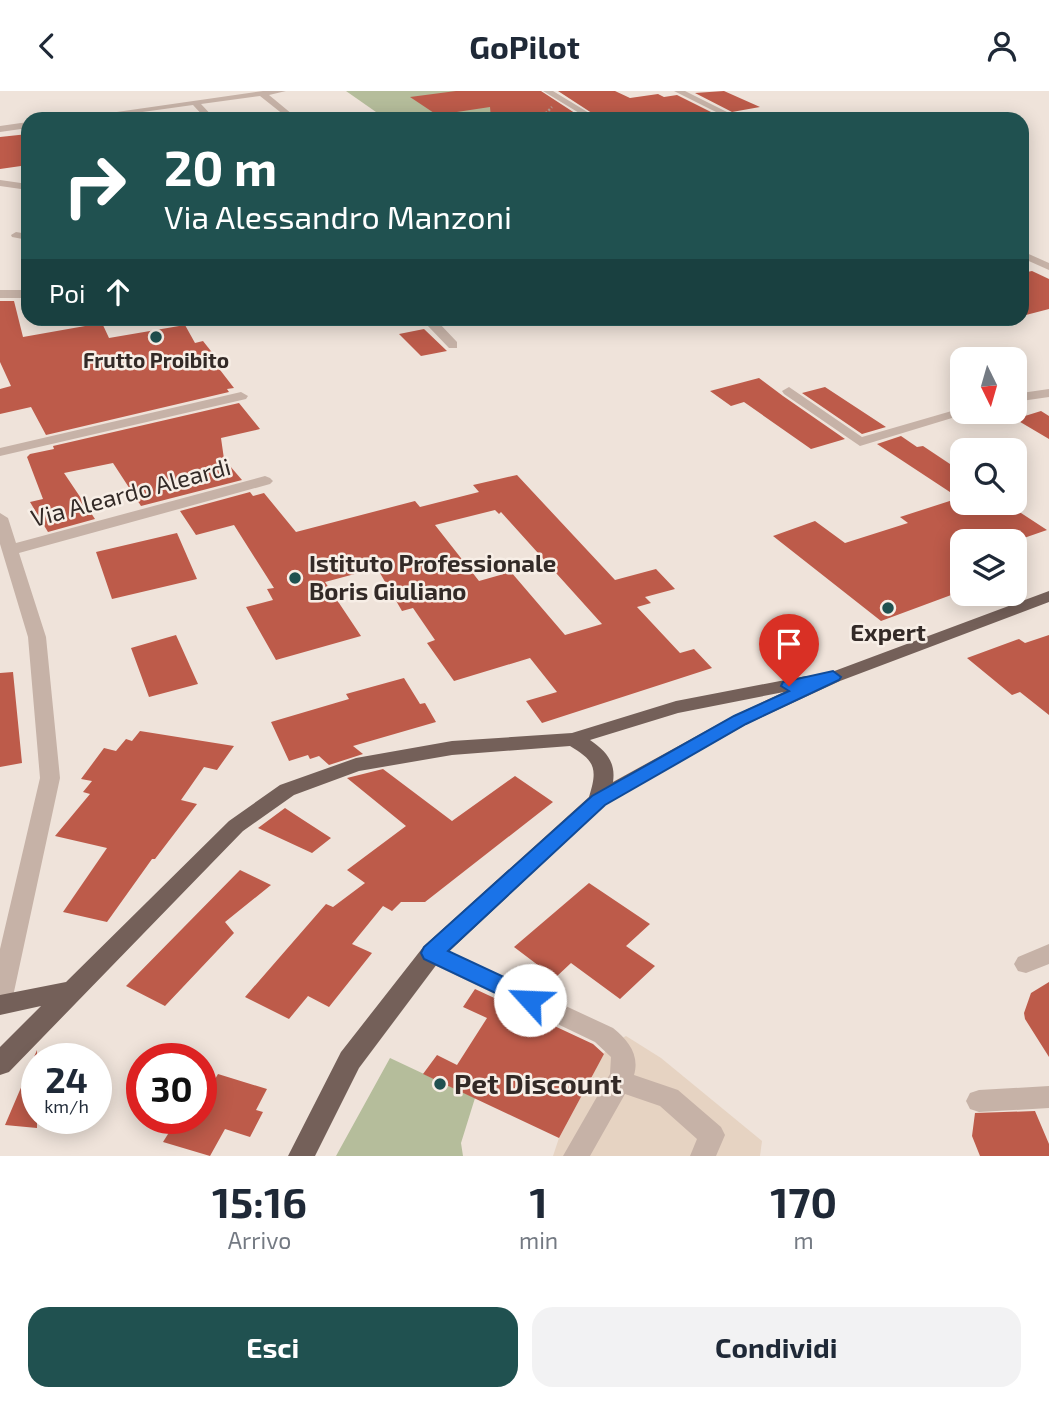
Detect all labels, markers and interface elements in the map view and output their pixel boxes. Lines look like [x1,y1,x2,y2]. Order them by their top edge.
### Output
icon: back [28,27,66,65]
text: GoPilot [469,27,580,65]
icon: person [983,27,1021,65]
text: 20 m [164,137,277,196]
icon: right [49,140,140,231]
text: Via Alessandro Manzoni [164,197,512,235]
icon: ahead [99,273,137,311]
text: Poi [49,277,85,308]
marker: Frutto Proibito [148,329,164,345]
place label: Frutto Proibito [83,347,229,372]
north arrow [950,347,1027,423]
map controls [950,347,1027,606]
button: search [950,438,1027,515]
street label: Via Aleardo Aleardi [28,451,234,532]
button: layers [950,529,1027,606]
place label: Istituto Professionale Boris Giuliano [309,548,556,605]
marker: Istituto Professionale Boris Giuliano [287,570,303,586]
marker: Expert [880,600,896,616]
pin [759,614,819,686]
place label: Expert [850,617,926,646]
icon: arrive [770,625,808,663]
position arrow [493,963,567,1037]
speed limit sign: 30 [126,1043,217,1134]
text: 24 [45,1058,88,1100]
place label: Pet Discount [454,1066,622,1100]
marker: Pet Discount [432,1076,448,1092]
text: km/h [44,1095,89,1117]
text: 15:16 [212,1176,307,1226]
text: 1 [530,1176,548,1226]
text: 170 [770,1176,837,1226]
text: Arrivo [228,1226,291,1254]
text: min [519,1226,558,1254]
text: m [794,1226,814,1254]
button: Esci [28,1307,518,1387]
button: Condividi [532,1307,1021,1387]

